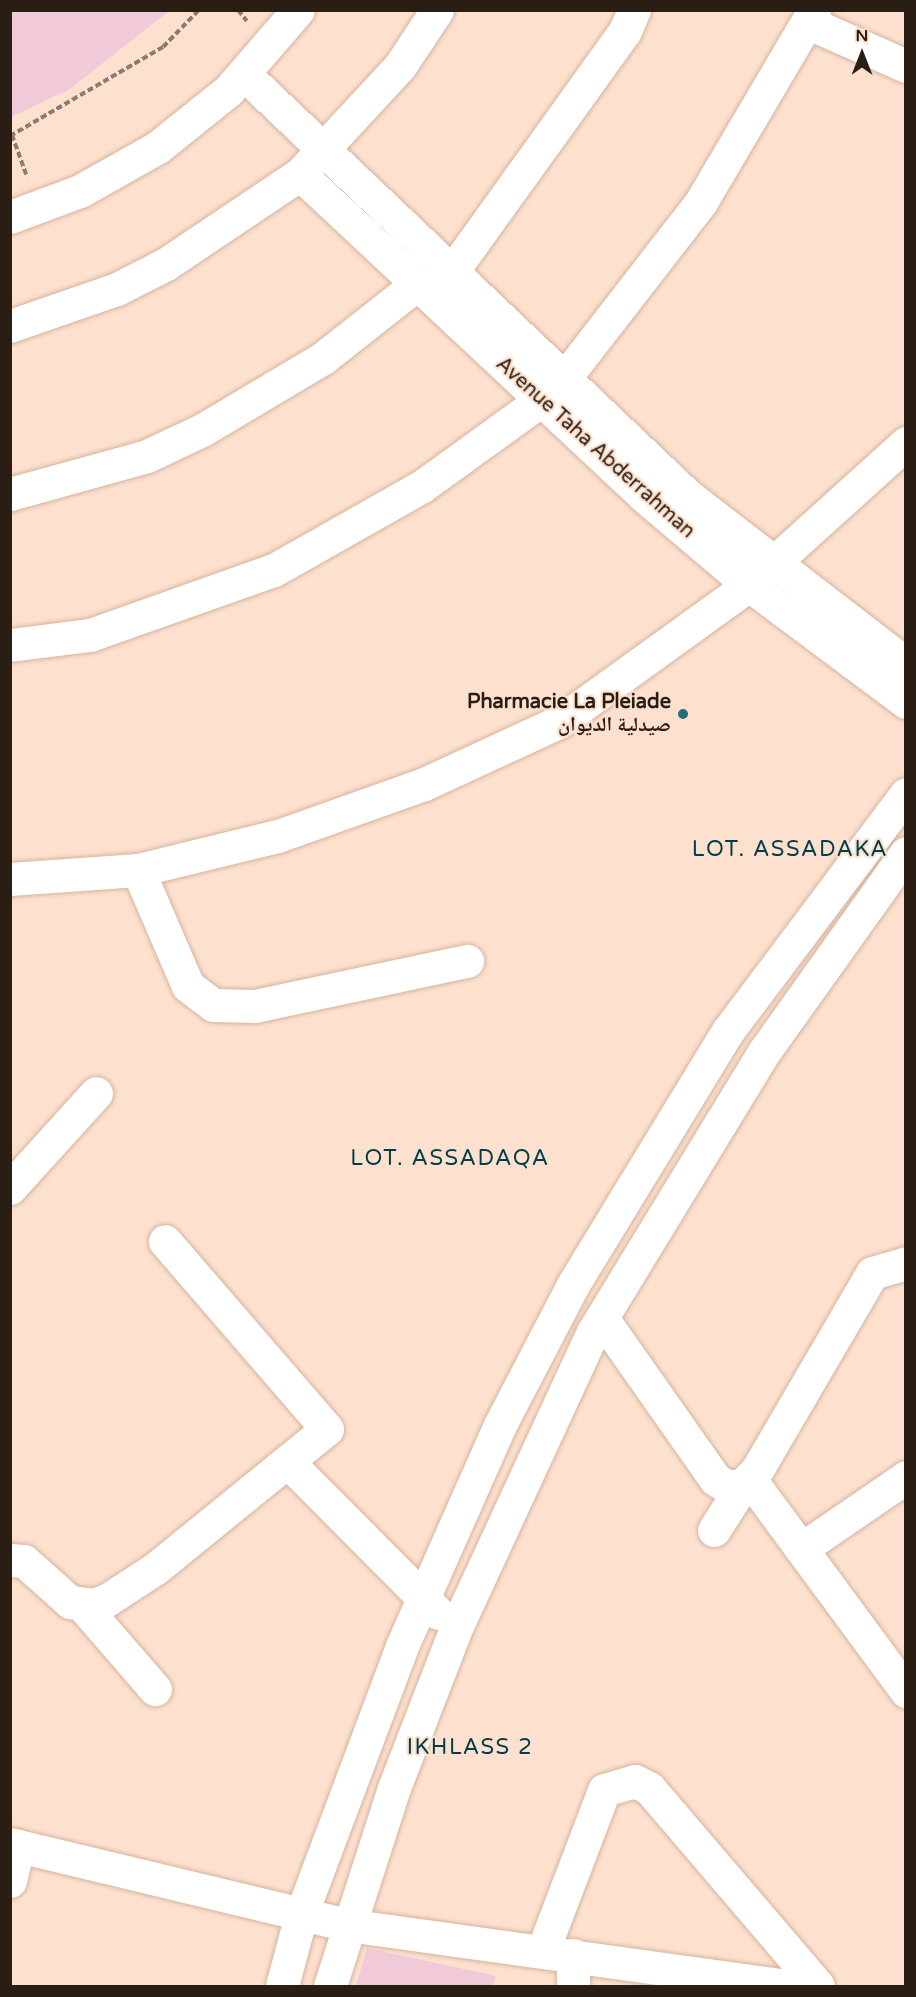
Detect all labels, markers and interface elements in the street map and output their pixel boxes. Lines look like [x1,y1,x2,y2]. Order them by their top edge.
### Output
north arrow [832,24,892,84]
text: N [856,26,868,46]
street label: Avenue Taha Abderrahman [491,352,699,544]
place label: Pharmacie La Pleiade صيدلية الديوان [467,690,671,737]
marker: Pharmacie La Pleiade صيدلية الديوان [676,707,690,721]
district label: LOT. ASSADAKA [692,837,888,863]
district label: LOT. ASSADAQA [350,1146,550,1172]
district label: IKHLASS 2 [407,1735,533,1761]

